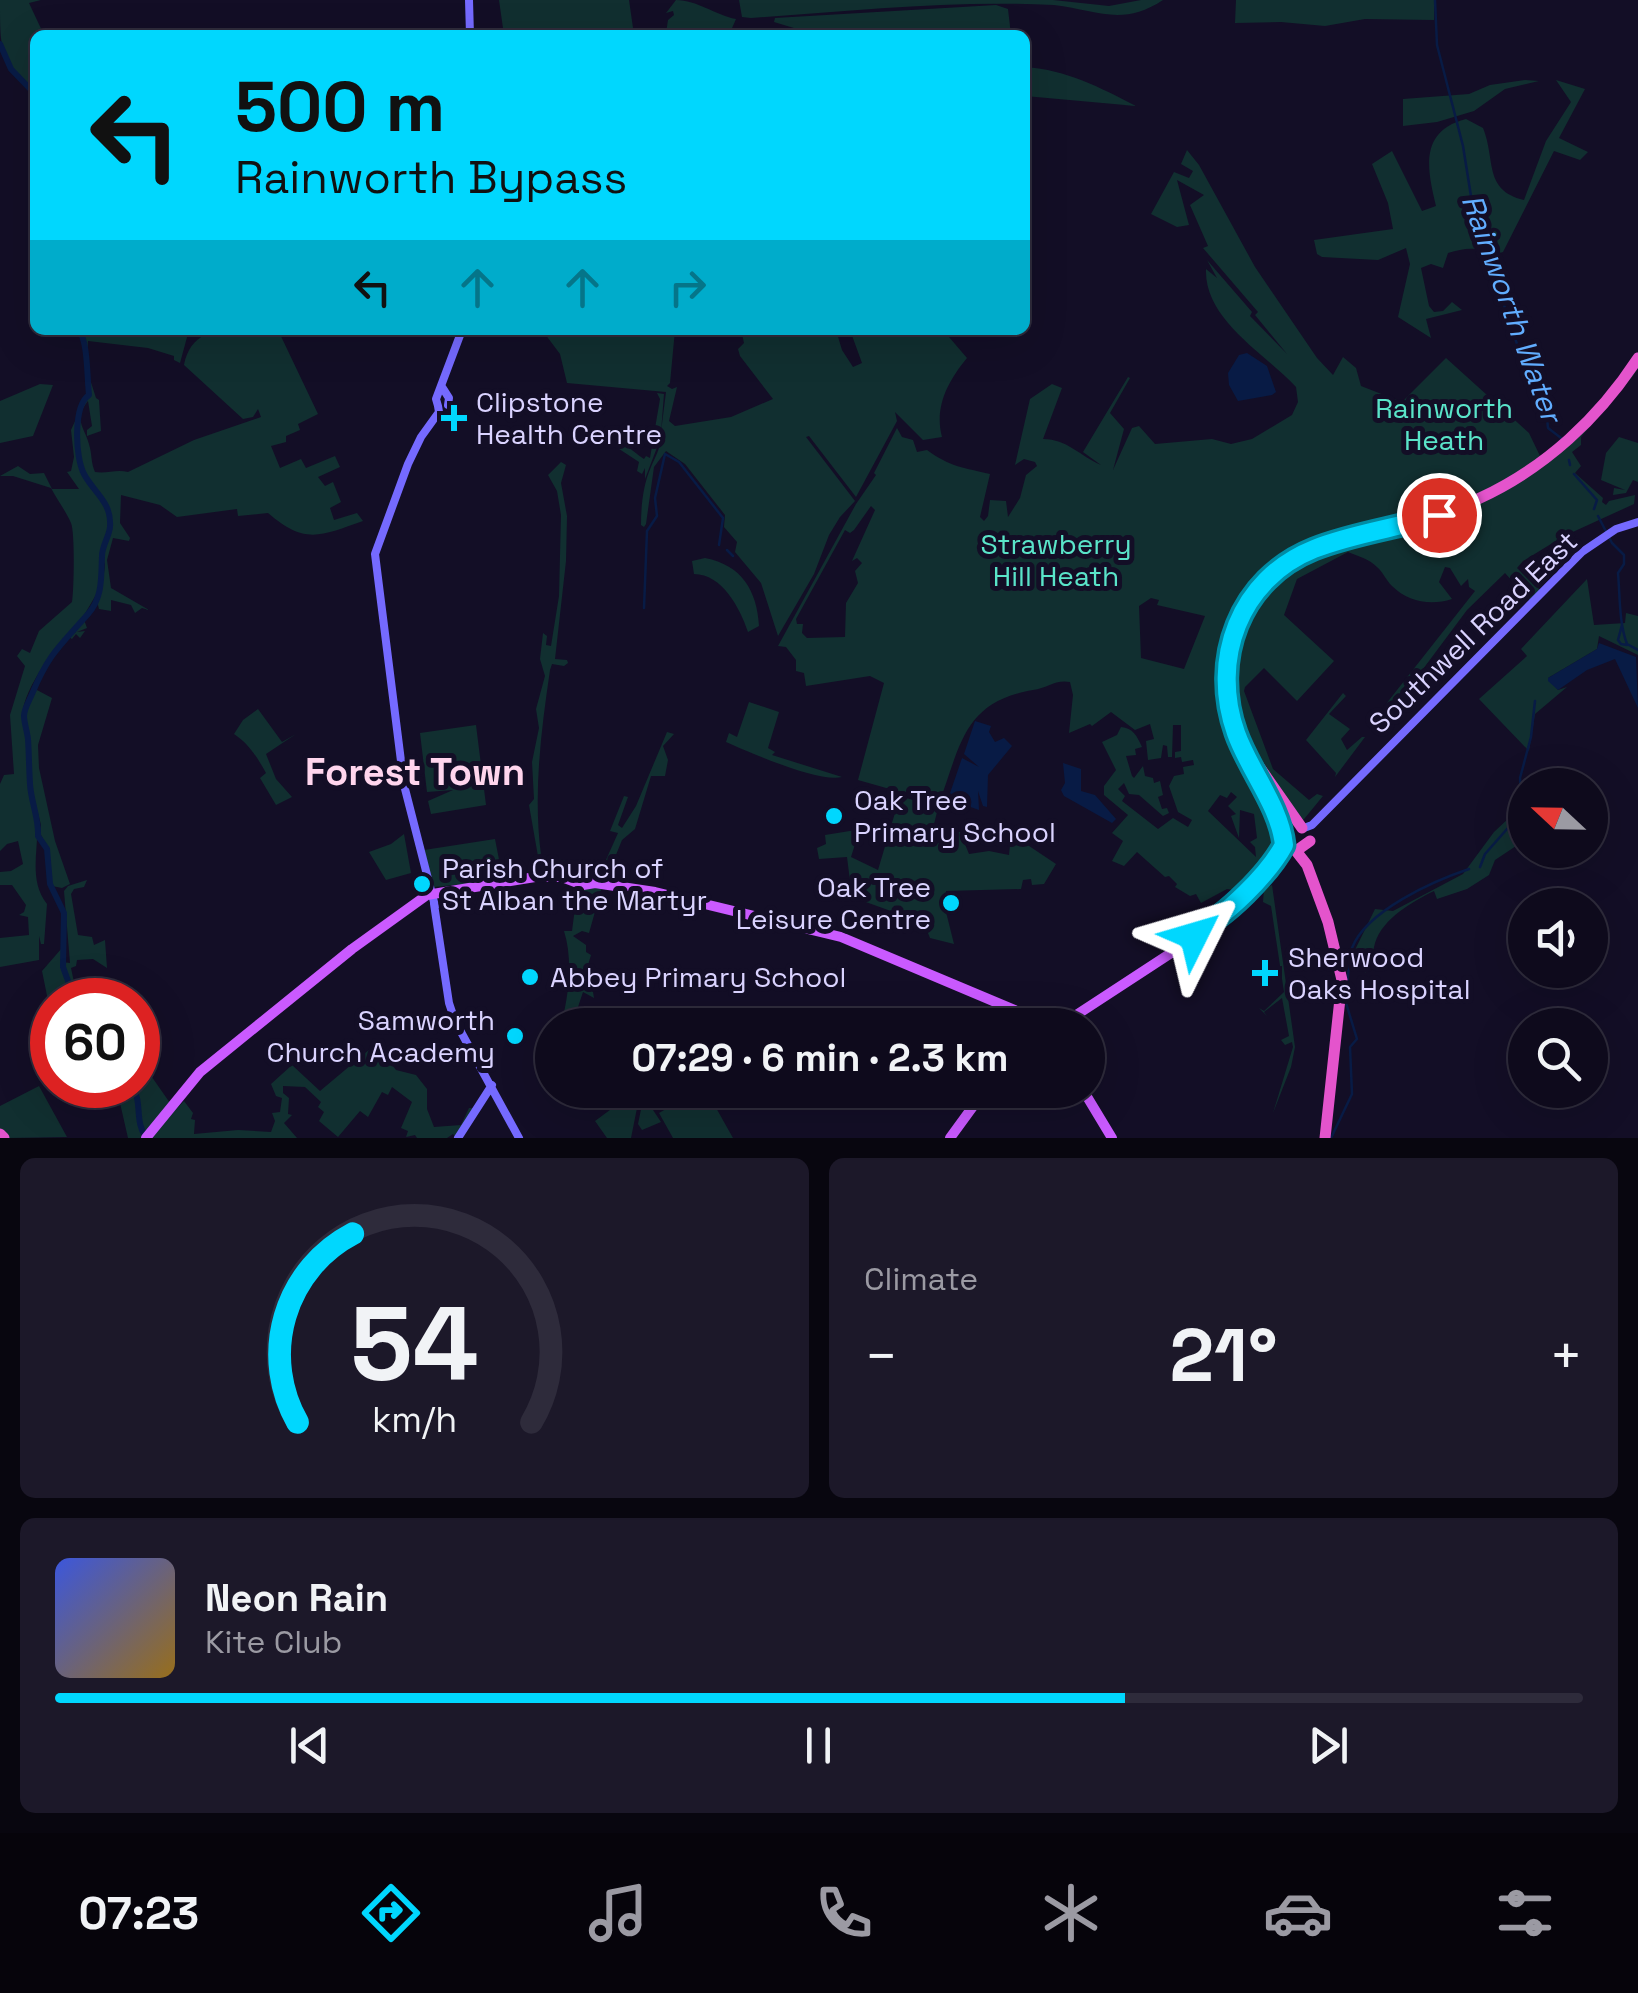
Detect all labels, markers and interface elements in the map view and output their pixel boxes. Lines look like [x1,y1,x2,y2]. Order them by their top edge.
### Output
text: 500 m [235,62,445,151]
icon: left [70,70,200,200]
text: Rainworth Bypass [235,149,627,206]
water label: Rainworth Water [1453,189,1572,430]
icon: left [345,260,400,315]
icon: ahead [450,260,505,315]
icon: ahead [555,260,610,315]
icon: right [660,260,715,315]
place label: Clipstone Health Centre [476,384,662,452]
park label: Rainworth Heath [1375,390,1513,458]
marker: Clipstone Health Centre [441,405,467,431]
pin [1397,473,1482,558]
icon: arrive [1412,488,1467,543]
street label: Southwell Road East [1361,523,1585,741]
park label: Strawberry Hill Heath [980,526,1132,594]
district label: Forest Town [305,748,525,796]
north arrow [1508,768,1608,868]
map controls [1508,768,1608,1108]
place label: Oak Tree Primary School [854,782,1056,850]
marker: Oak Tree Primary School [823,805,845,827]
place label: Parish Church of St Alban the Martyr [442,850,707,918]
place label: Oak Tree Leisure Centre [736,869,931,937]
marker: Parish Church of St Alban the Martyr [411,873,433,895]
position arrow [1142,884,1246,988]
button: sound [1508,888,1608,988]
marker: Oak Tree Leisure Centre [940,892,962,914]
place label: Sherwood Oaks Hospital [1288,939,1471,1007]
place label: Abbey Primary School [550,959,846,995]
marker: Sherwood Oaks Hospital [1252,960,1278,986]
marker: Abbey Primary School [519,966,541,988]
speed limit sign: 60 [30,978,160,1108]
place label: Samworth Church Academy [266,1002,495,1070]
button: search [1508,1008,1608,1108]
marker: Samworth Church Academy [504,1025,526,1047]
text: 07:29 · 6 min · 2.3 km [632,1034,1008,1082]
text: Climate [864,1259,978,1299]
text: 54 [350,1278,479,1410]
text: 21° [1169,1307,1278,1403]
text: − [864,1321,898,1391]
text: + [1549,1321,1583,1391]
text: km/h [372,1397,457,1442]
text: Neon Rain [205,1574,388,1622]
text: Kite Club [205,1622,342,1662]
icon: previous [282,1718,337,1773]
icon: pause [791,1718,846,1773]
icon: next [1301,1718,1356,1773]
icon: directions [356,1878,426,1948]
icon: music [583,1878,653,1948]
icon: phone [809,1878,879,1948]
icon: climate [1036,1878,1106,1948]
icon: car [1263,1878,1333,1948]
icon: filters [1490,1878,1560,1948]
text: 07:23 [78,1885,199,1942]

